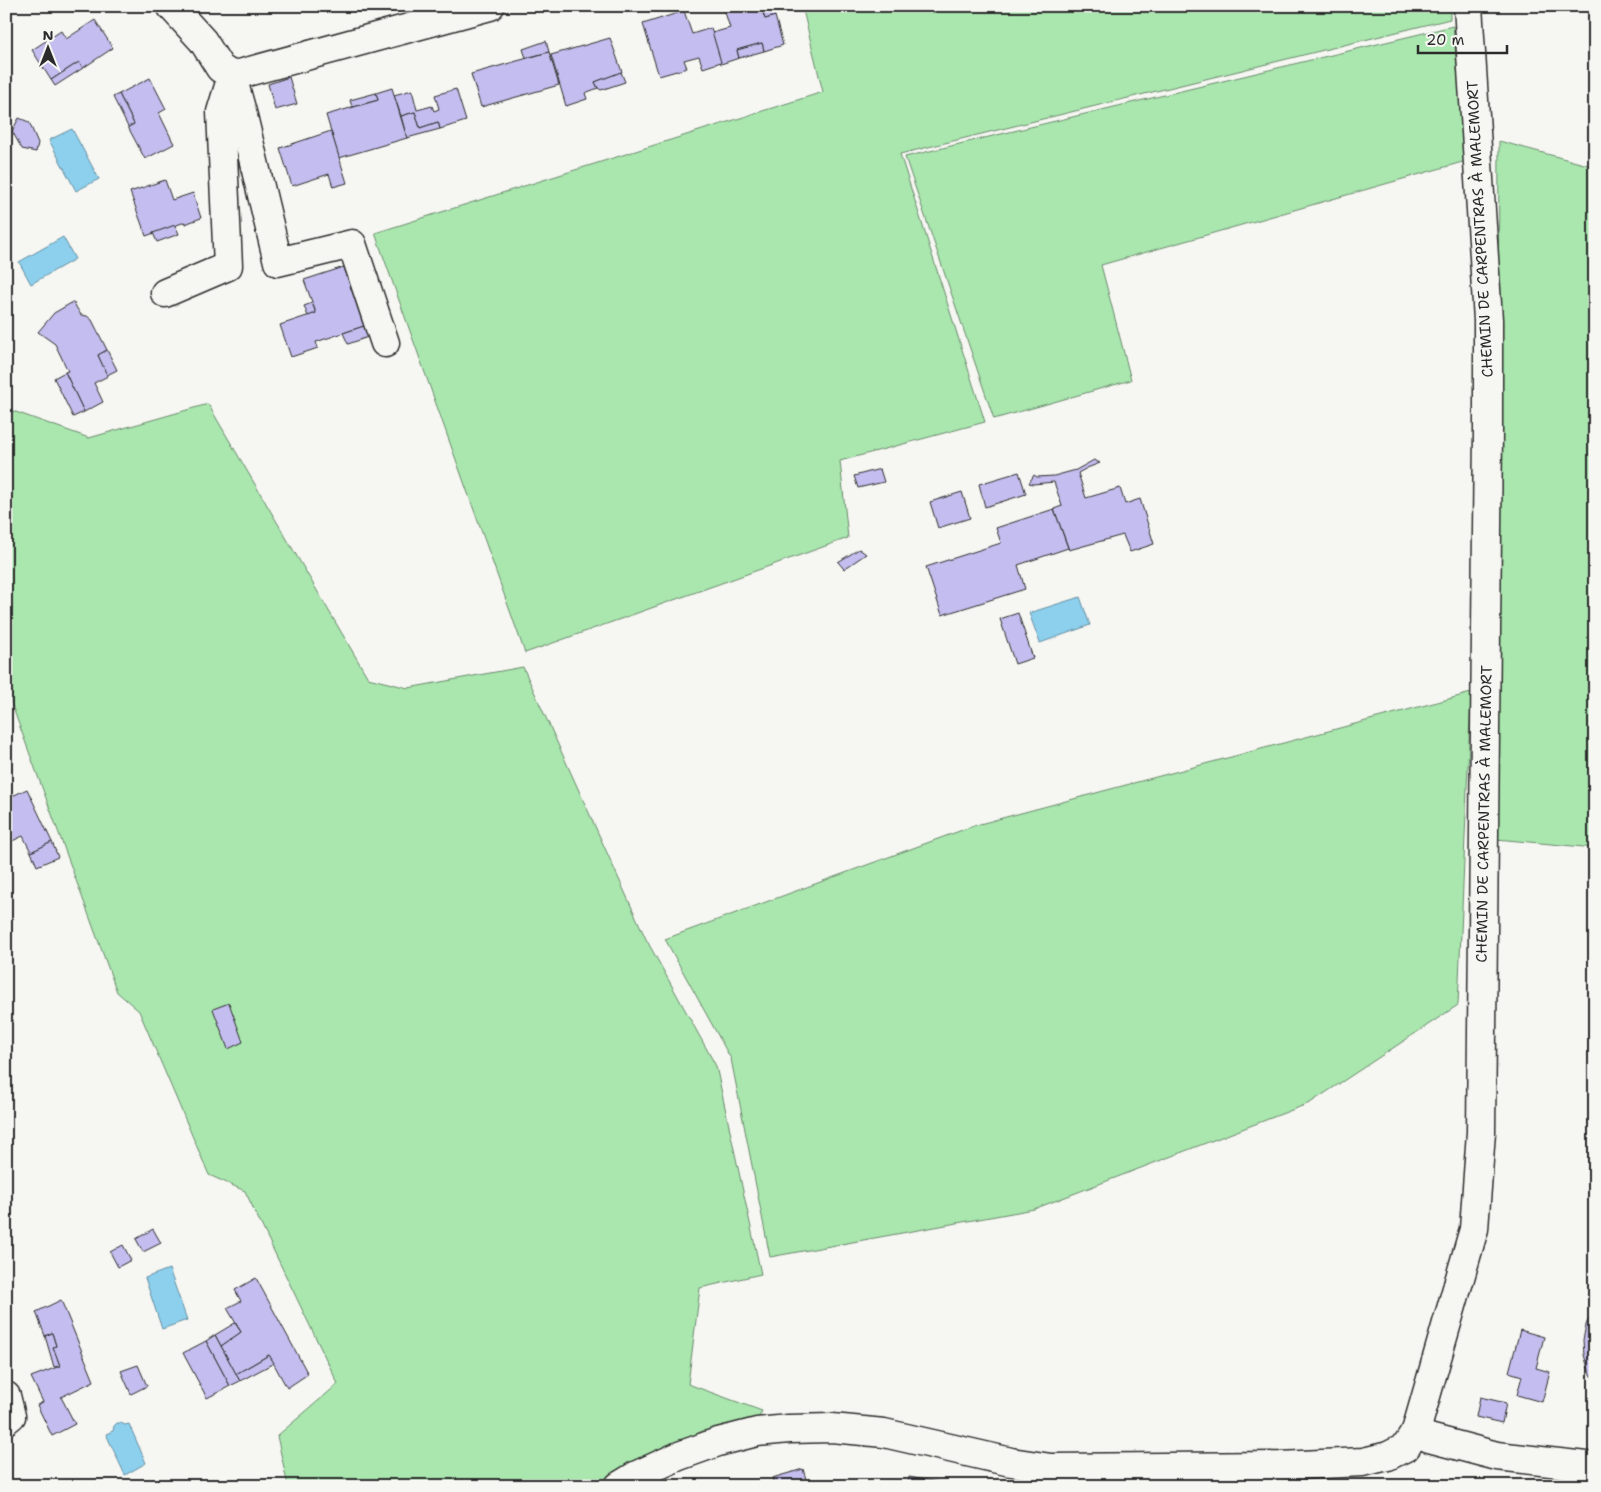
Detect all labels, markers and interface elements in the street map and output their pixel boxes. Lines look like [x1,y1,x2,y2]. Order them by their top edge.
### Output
north arrow [22,22,72,72]
scale bar [1418,22,1507,54]
text: N [42,26,54,44]
text: 20 m [1426,30,1465,50]
street label: CHEMIN DE CARPENTRAS À MALEMORT [1461,80,1498,378]
street label: CHEMIN DE CARPENTRAS À MALEMORT [1470,665,1497,963]

